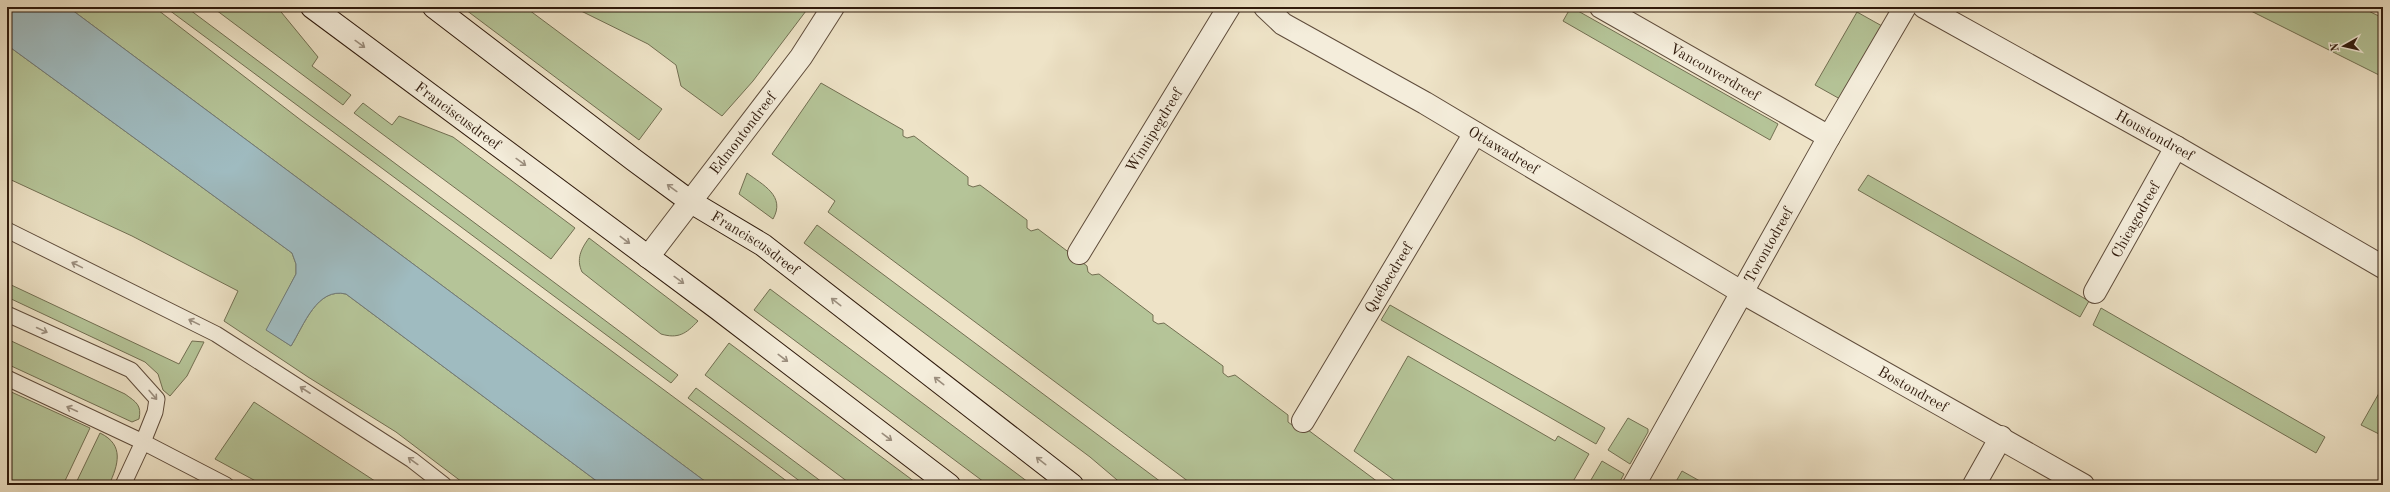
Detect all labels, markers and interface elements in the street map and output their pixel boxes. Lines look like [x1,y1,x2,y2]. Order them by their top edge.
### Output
north arrow [2324,26,2364,66]
one-way arrow [354,39,365,48]
street label: Vancouverdreef [1666,42,1763,105]
text: N [2329,42,2342,52]
street label: Franciscusdreef [411,80,504,154]
street label: Winnipegdreef [1124,85,1187,175]
street label: Edmontondreef [708,89,781,178]
street label: Houstondreef [2112,109,2197,165]
street label: Ottawadreef [1465,125,1542,179]
one-way arrow [515,158,526,166]
street label: Chicagodreef [2110,179,2164,261]
one-way arrow [667,184,678,192]
street label: Torontodreef [1743,204,1797,286]
street label: Franciscusdreef [708,210,802,280]
one-way arrow [620,236,631,244]
street label: Québecdreef [1363,240,1417,316]
one-way arrow [71,261,83,268]
one-way arrow [674,276,685,284]
one-way arrow [830,298,841,306]
one-way arrow [188,318,200,326]
one-way arrow [36,327,48,334]
one-way arrow [778,354,789,363]
street label: Bostondreef [1875,365,1951,417]
one-way arrow [933,377,944,386]
one-way arrow [300,386,311,394]
one-way arrow [148,389,157,400]
one-way arrow [66,405,78,412]
one-way arrow [881,433,892,442]
one-way arrow [408,457,419,465]
one-way arrow [1036,457,1047,465]

